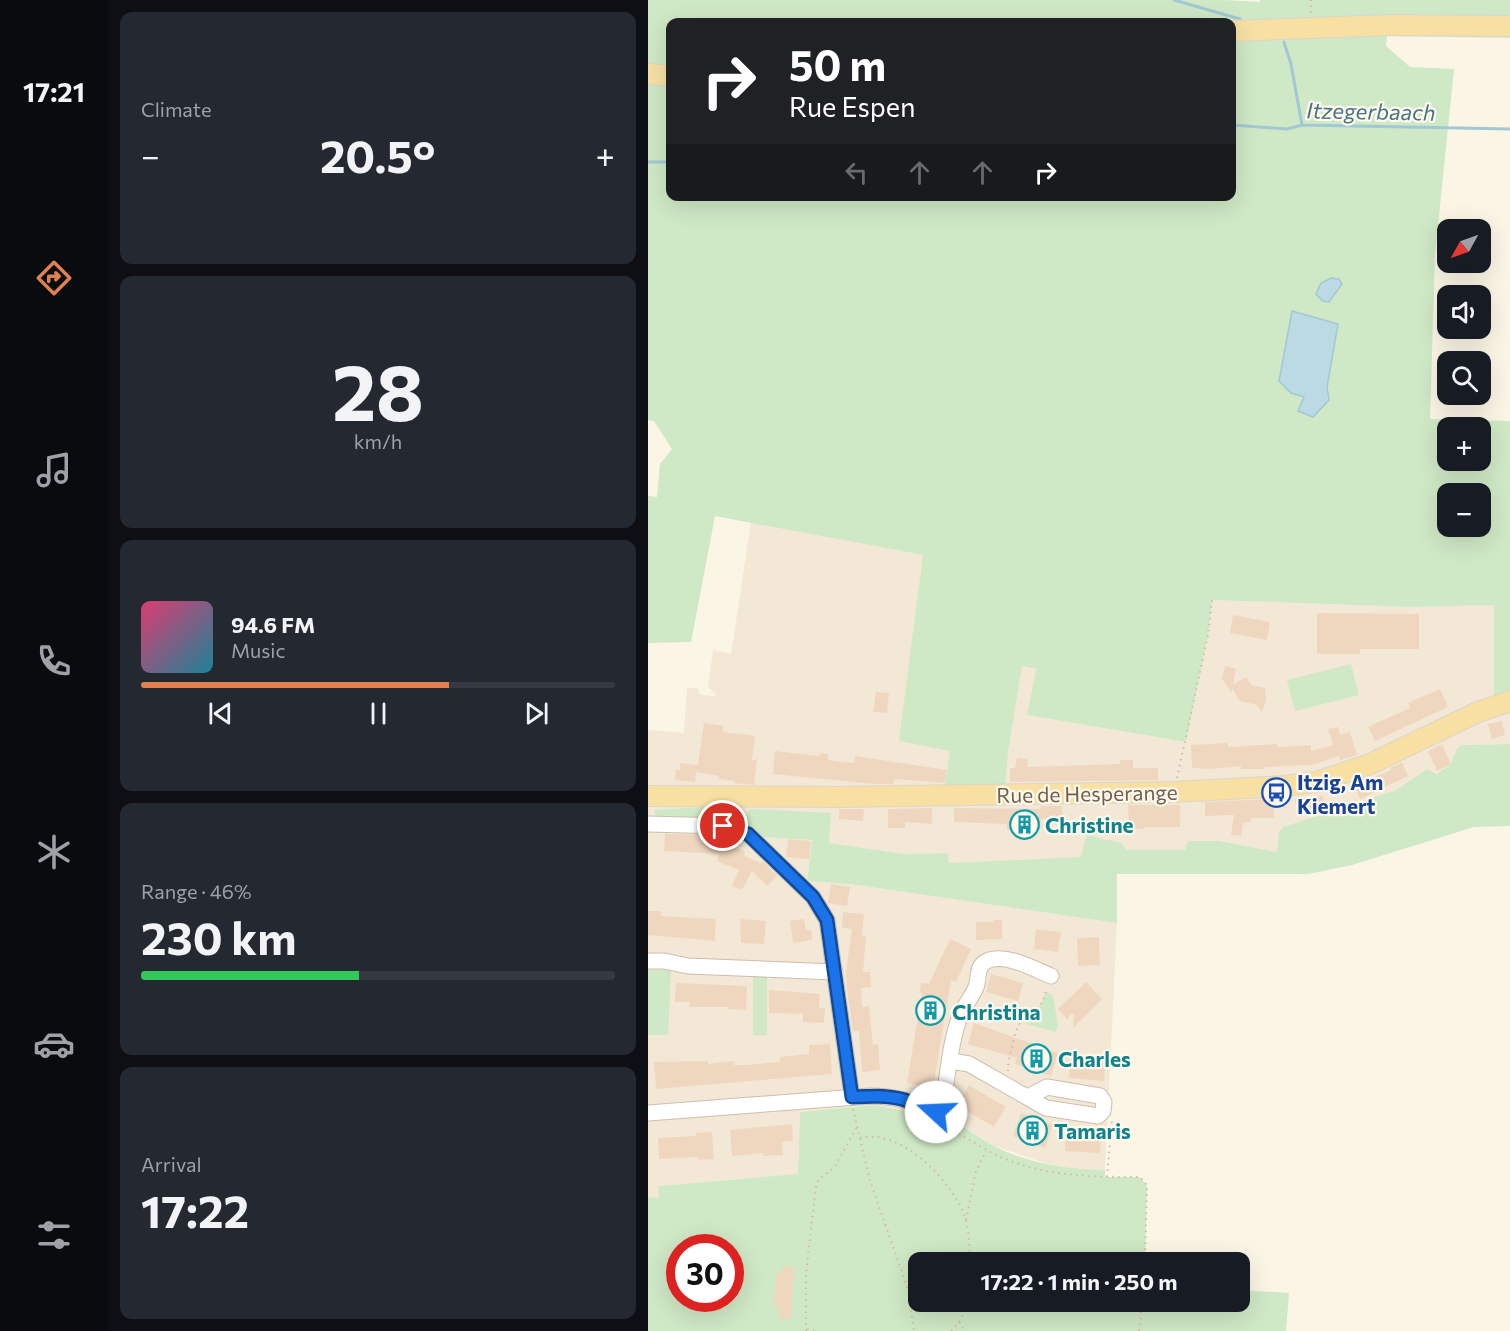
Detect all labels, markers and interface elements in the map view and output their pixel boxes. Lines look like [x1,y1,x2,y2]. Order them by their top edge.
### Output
text: 50 m [789,38,886,90]
icon: right [690,42,768,120]
text: 17:21 [23,75,85,108]
text: Rue Espen [789,90,915,123]
water label: Itzegerbaach [1306,96,1436,126]
text: Climate [141,97,211,121]
text: 20.5° [320,127,435,182]
text: − [141,134,160,175]
text: + [596,134,615,175]
icon: left [840,156,873,189]
icon: ahead [903,156,936,189]
icon: ahead [966,156,999,189]
icon: right [1029,156,1062,189]
north arrow [1437,219,1491,273]
map controls [1437,219,1491,537]
icon: directions [33,257,75,299]
button: sound [1437,285,1491,339]
text: 28 [332,342,424,437]
button: search [1437,351,1491,405]
button: + [1437,417,1491,471]
text: km/h [354,429,402,453]
icon: music [33,449,75,491]
button: − [1437,483,1491,537]
text: 94.6 FM [231,611,315,638]
text: Music [231,638,285,662]
icon: phone [33,640,75,682]
icon: previous [204,697,237,730]
icon: pause [362,697,395,730]
icon: next [520,697,553,730]
place label: Itzig, Am Kiemert [1297,769,1383,818]
bus stop icon: Itzig, Am Kiemert [1260,777,1292,809]
street label: Rue de Hesperange [996,779,1178,807]
pin [697,800,748,851]
building icon: Christine [1008,808,1040,840]
icon: arrive [706,809,739,842]
place label: Christine [1045,812,1134,837]
icon: climate [33,831,75,873]
text: Range · 46% [141,879,252,903]
text: 230 km [141,909,296,964]
building icon: Christina [915,995,947,1027]
place label: Christina [952,999,1041,1024]
icon: car [33,1023,75,1065]
building icon: Charles [1021,1042,1053,1074]
place label: Charles [1058,1046,1131,1071]
position arrow [904,1080,968,1144]
building icon: Tamaris [1017,1114,1049,1146]
place label: Tamaris [1054,1118,1131,1143]
text: Arrival [141,1152,202,1176]
text: 17:22 [141,1182,249,1237]
icon: filters [33,1214,75,1256]
speed limit sign: 30 [666,1234,744,1312]
text: 17:22 · 1 min · 250 m [981,1268,1177,1295]

